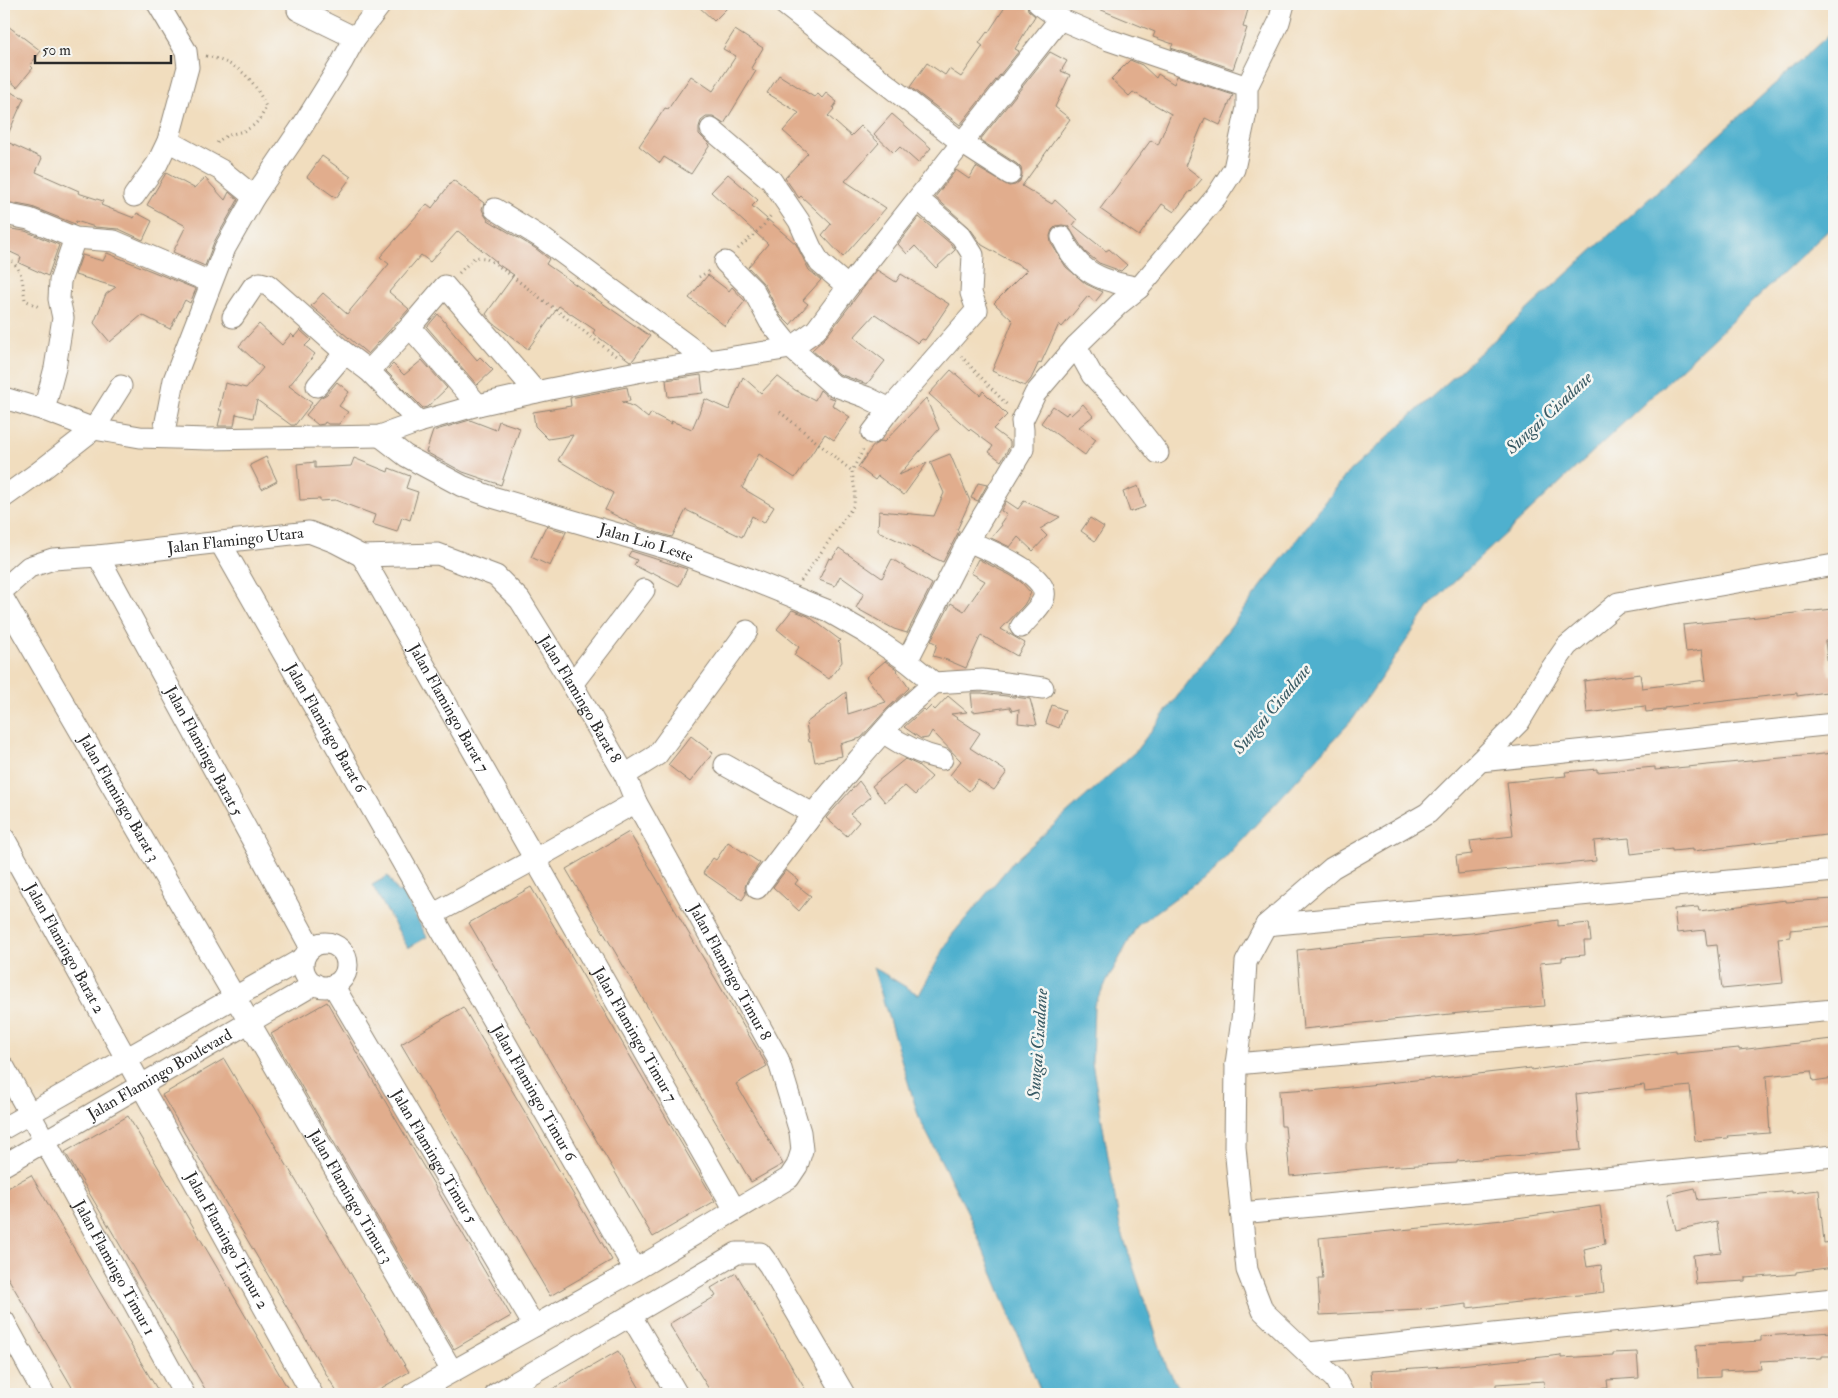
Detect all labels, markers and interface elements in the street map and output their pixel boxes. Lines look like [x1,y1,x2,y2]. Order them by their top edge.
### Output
scale bar [35,32,171,64]
text: 50 m [42,41,71,60]
water label: Sungai Cisadane [1500,366,1598,460]
street label: Jalan Lio Leste [595,519,696,567]
street label: Jalan Flamingo Utara [165,523,305,559]
street label: Jalan Flamingo Barat 8 [533,630,626,767]
street label: Jalan Flamingo Barat 7 [403,639,494,777]
water label: Sungai Cisadane [1227,658,1317,760]
street label: Jalan Flamingo Barat 6 [280,659,371,797]
street label: Jalan Flamingo Barat 5 [159,682,247,819]
street label: Jalan Flamingo Barat 3 [73,730,164,865]
street label: Jalan Flamingo Barat 2 [20,879,109,1017]
street label: Jalan Flamingo Timur 8 [683,899,776,1044]
street label: Jalan Flamingo Timur 7 [587,962,682,1107]
water label: Sungai Cisadane [1023,987,1053,1101]
street label: Jalan Flamingo Timur 6 [486,1020,581,1165]
street label: Jalan Flamingo Boulevard [83,1024,236,1126]
street label: Jalan Flamingo Timur 5 [385,1085,481,1227]
street label: Jalan Flamingo Timur 3 [303,1125,397,1267]
street label: Jalan Flamingo Timur 2 [180,1167,273,1312]
street label: Jalan Flamingo Timur 1 [68,1196,160,1339]

